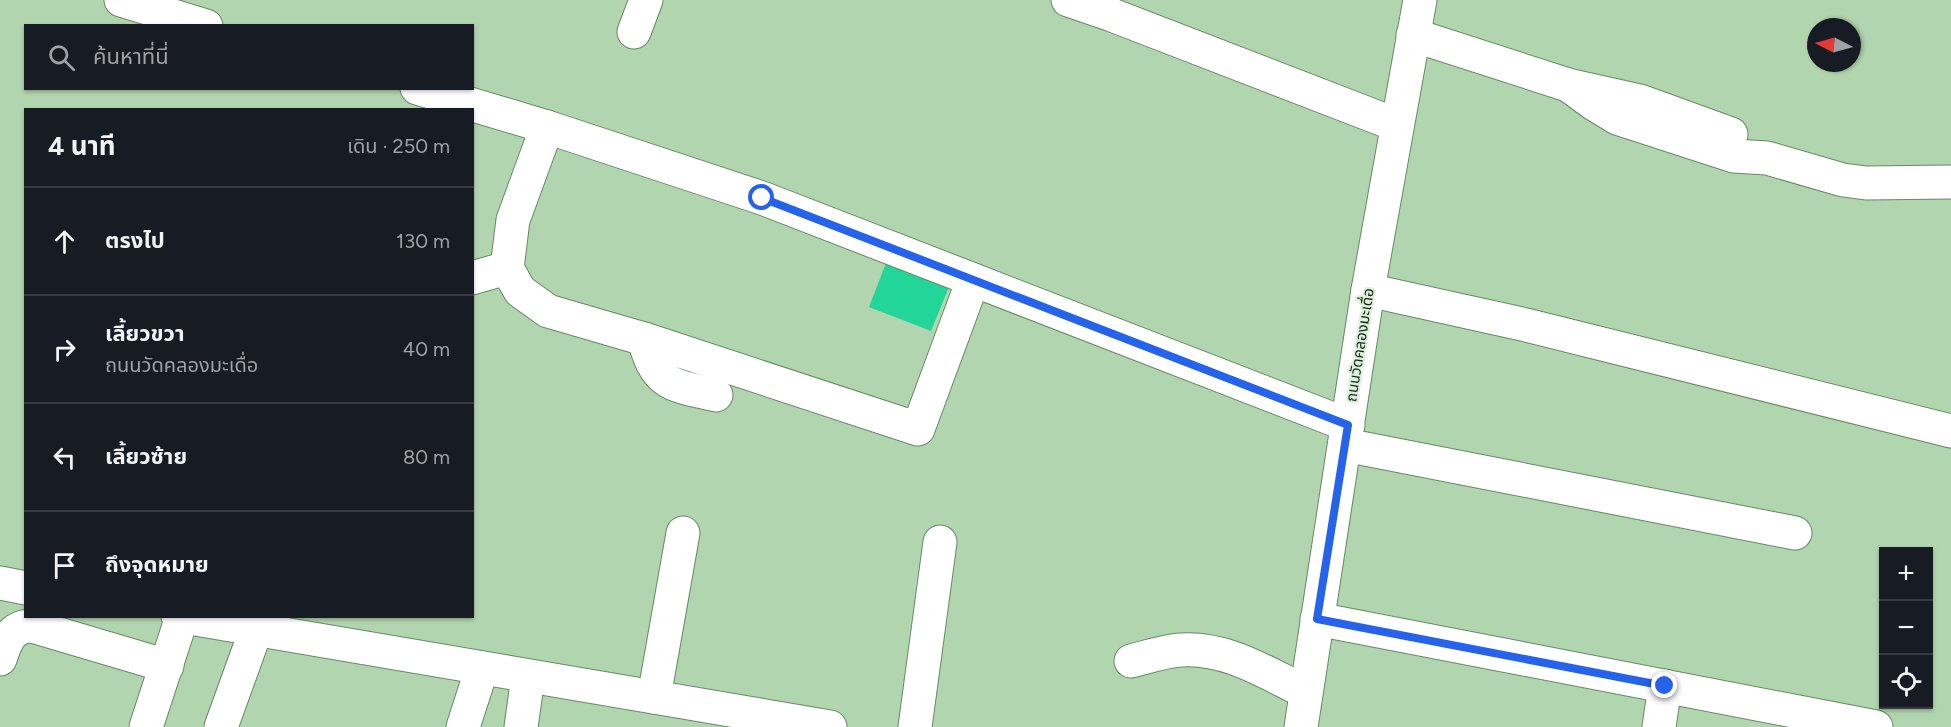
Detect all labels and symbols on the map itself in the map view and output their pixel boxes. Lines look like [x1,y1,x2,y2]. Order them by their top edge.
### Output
north arrow [1807,18,1861,72]
route start [748,184,774,210]
street label: ถนนวัดคลองมะเดื่อ [1340,287,1378,403]
route end [1651,672,1677,698]

